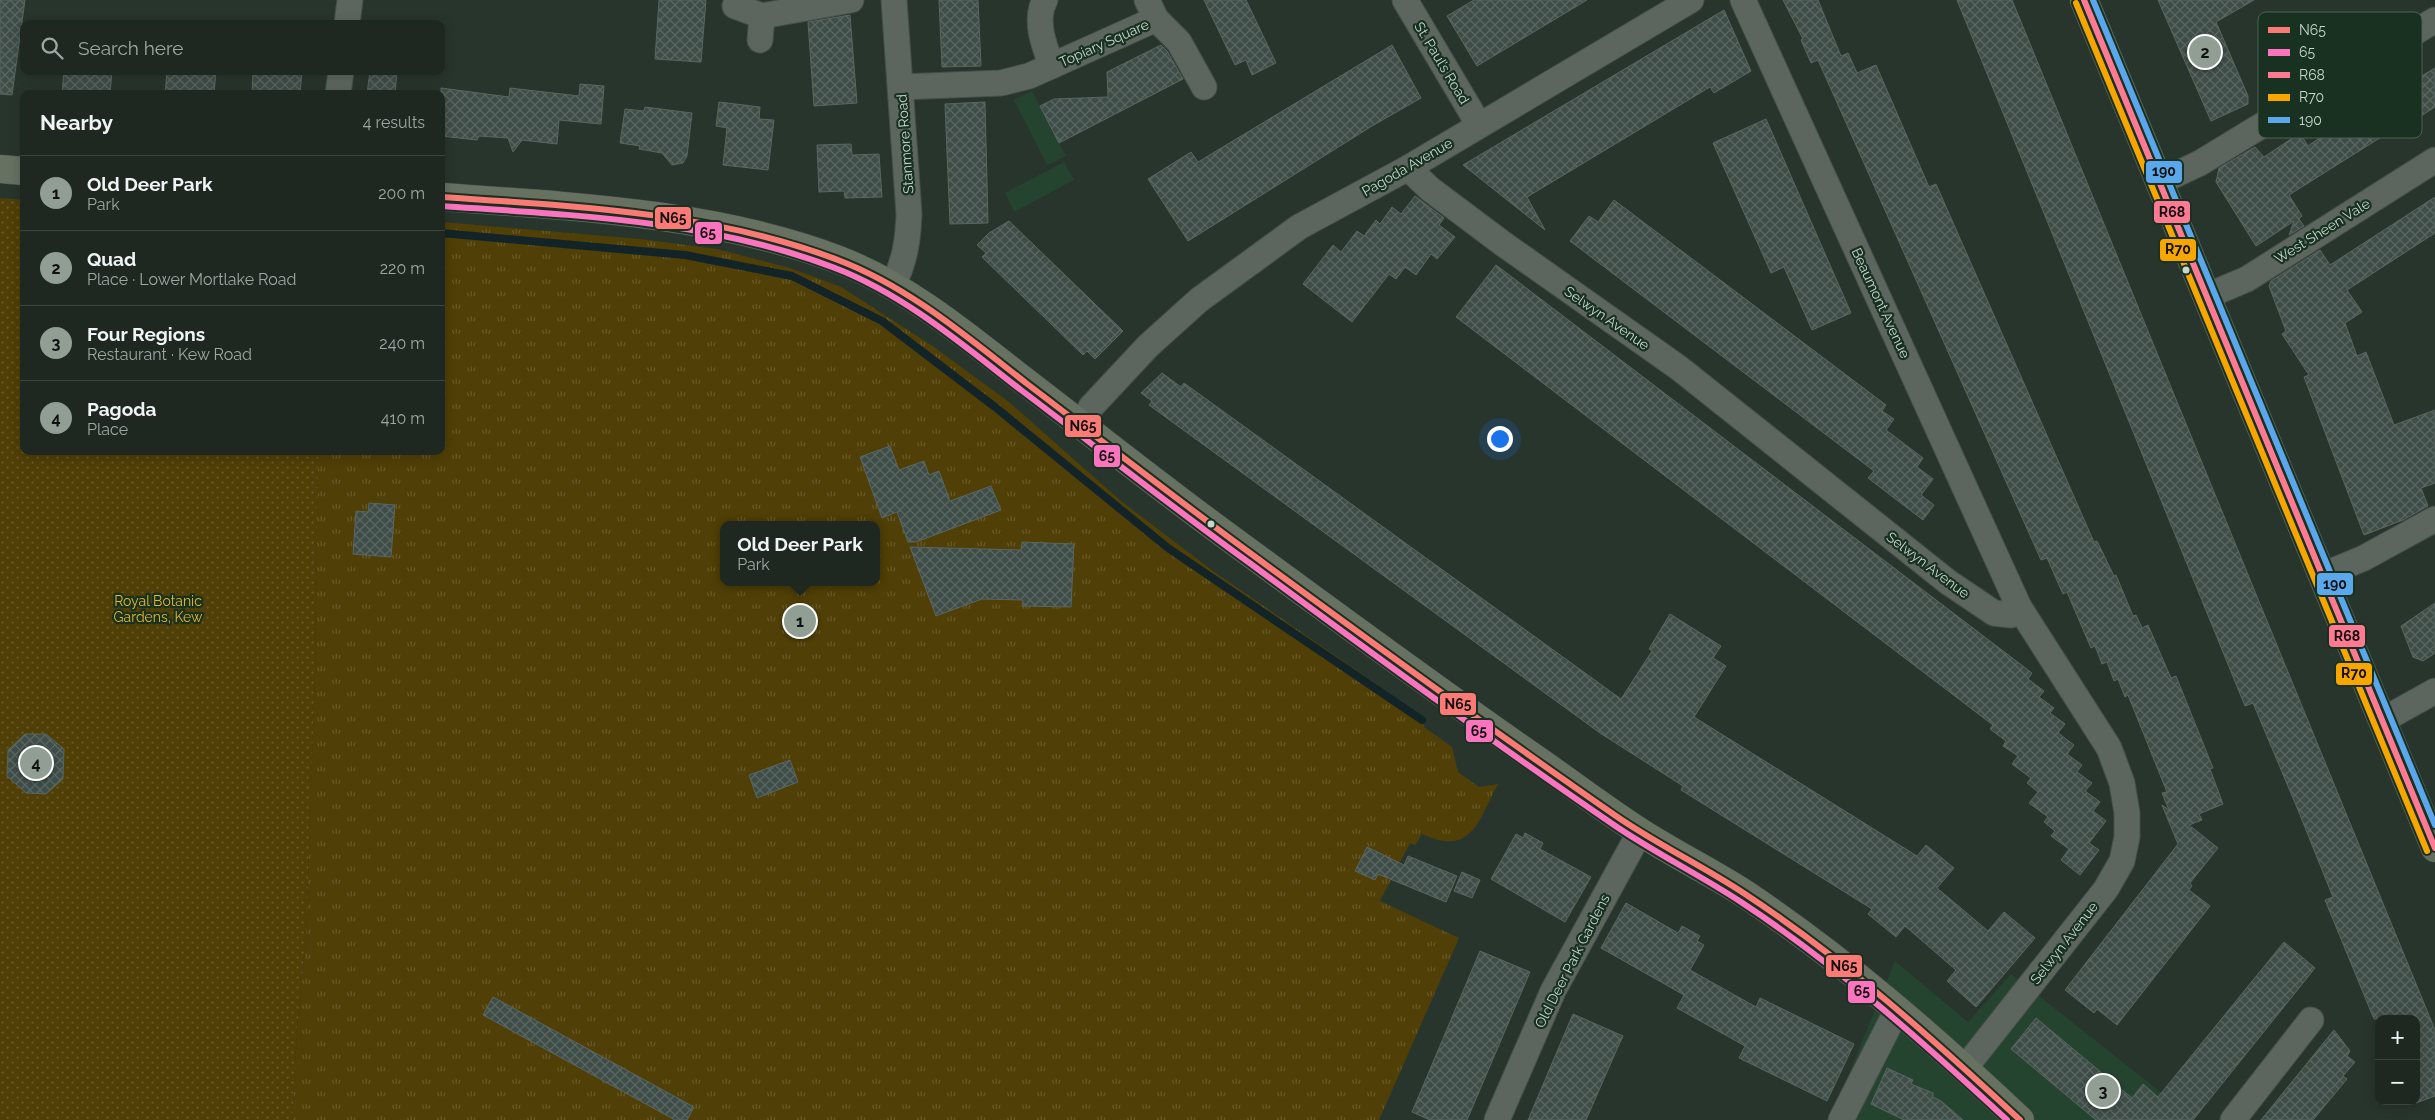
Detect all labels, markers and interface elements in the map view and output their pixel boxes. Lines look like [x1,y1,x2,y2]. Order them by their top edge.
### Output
legend [2258,12,2422,138]
street label: Topiary Square [1057,16,1151,70]
street label: St. Paul’s Road [1411,19,1473,107]
search box [20,20,445,75]
text: N65 [2299,22,2326,38]
pin: 2 [2189,33,2221,71]
icon: search [38,34,66,62]
text: Search here [78,37,184,59]
text: 65 [2299,44,2315,60]
text: R68 [2299,67,2325,83]
text: R70 [2299,89,2324,105]
street label: Stanmore Road [894,94,916,194]
text: Nearby [40,110,113,135]
text: 190 [2299,112,2322,128]
text: 4 results [363,113,425,132]
street label: Pagoda Avenue [1359,135,1455,199]
line badge: 190 [2145,160,2183,184]
text: 190 [2152,163,2176,179]
text: Old Deer Park [87,173,213,195]
text: 1 [52,184,60,203]
text: 200 m [378,184,425,203]
text: Park [87,195,120,214]
street label: West Sheen Vale [2271,195,2373,267]
line badge: R68 [2153,200,2191,224]
text: R68 [2159,204,2185,220]
line badge: N65 [654,206,692,230]
text: N65 [660,210,687,226]
line badge: 65 [694,221,723,245]
text: 65 [700,225,716,241]
line badge: R70 [2159,238,2197,262]
text: R70 [2165,241,2191,257]
street label: Beaumont Avenue [1848,245,1914,361]
text: Quad [87,248,136,270]
text: 2 [51,259,61,278]
text: 220 m [380,259,425,278]
unlabelled marker [2181,265,2191,275]
text: Place · Lower Mortlake Road [87,270,296,289]
street label: Selwyn Avenue [1562,283,1652,353]
text: Four Regions [87,323,205,345]
text: 3 [52,334,60,353]
text: 240 m [379,334,425,353]
text: Restaurant · Kew Road [87,345,252,364]
text: Pagoda [87,398,156,420]
text: 4 [51,409,61,428]
text: 410 m [381,409,425,428]
line badge: N65 [1064,414,1102,438]
text: N65 [1070,418,1097,434]
text: Place [87,420,128,439]
your location [1487,426,1513,452]
line badge: 65 [1093,444,1121,468]
text: 65 [1099,448,1115,464]
unlabelled marker [1206,519,1216,529]
popup [720,521,880,586]
street label: Selwyn Avenue [1883,529,1973,601]
text: Old Deer Park [737,533,863,555]
text: Park [737,555,770,574]
line badge: 190 [2316,572,2354,596]
text: 190 [2323,576,2347,592]
park label: Royal Botanic Gardens, Kew [114,593,203,625]
pin: 1 [784,602,816,640]
line badge: R68 [2328,624,2366,648]
text: R68 [2334,628,2360,644]
line badge: R70 [2335,662,2373,686]
text: R70 [2341,665,2367,681]
line badge: N65 [1439,692,1477,716]
text: N65 [1445,696,1472,712]
line badge: 65 [1465,719,1494,743]
text: 65 [1471,723,1487,739]
pin: 4 [20,744,52,782]
street label: Old Deer Park Gardens [1531,891,1613,1030]
street label: Selwyn Avenue [2027,899,2101,987]
line badge: N65 [1825,954,1863,978]
text: N65 [1831,958,1858,974]
line badge: 65 [1847,980,1876,1004]
text: 65 [1854,983,1870,999]
map controls [2375,1015,2420,1105]
button: + [2375,1015,2420,1060]
button: − [2375,1060,2420,1105]
pin: 3 [2087,1072,2119,1110]

